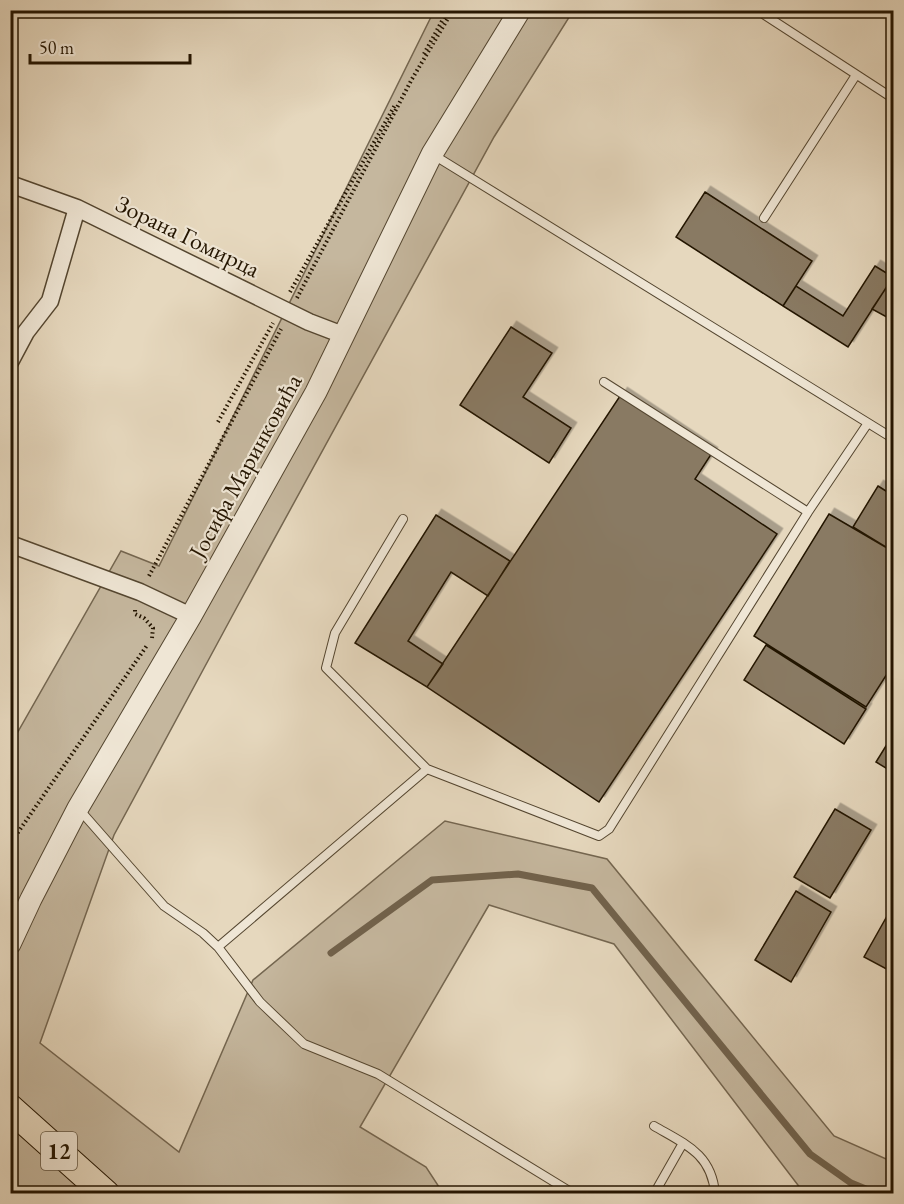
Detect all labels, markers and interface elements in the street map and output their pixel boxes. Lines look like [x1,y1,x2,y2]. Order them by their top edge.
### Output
scale bar [30,27,190,65]
text: 50 m [39,36,74,59]
street label: Зорана Гомирца [111,188,265,284]
street label: Јосифа Маринковића [180,368,309,565]
road number: 12 [41,1132,77,1170]

